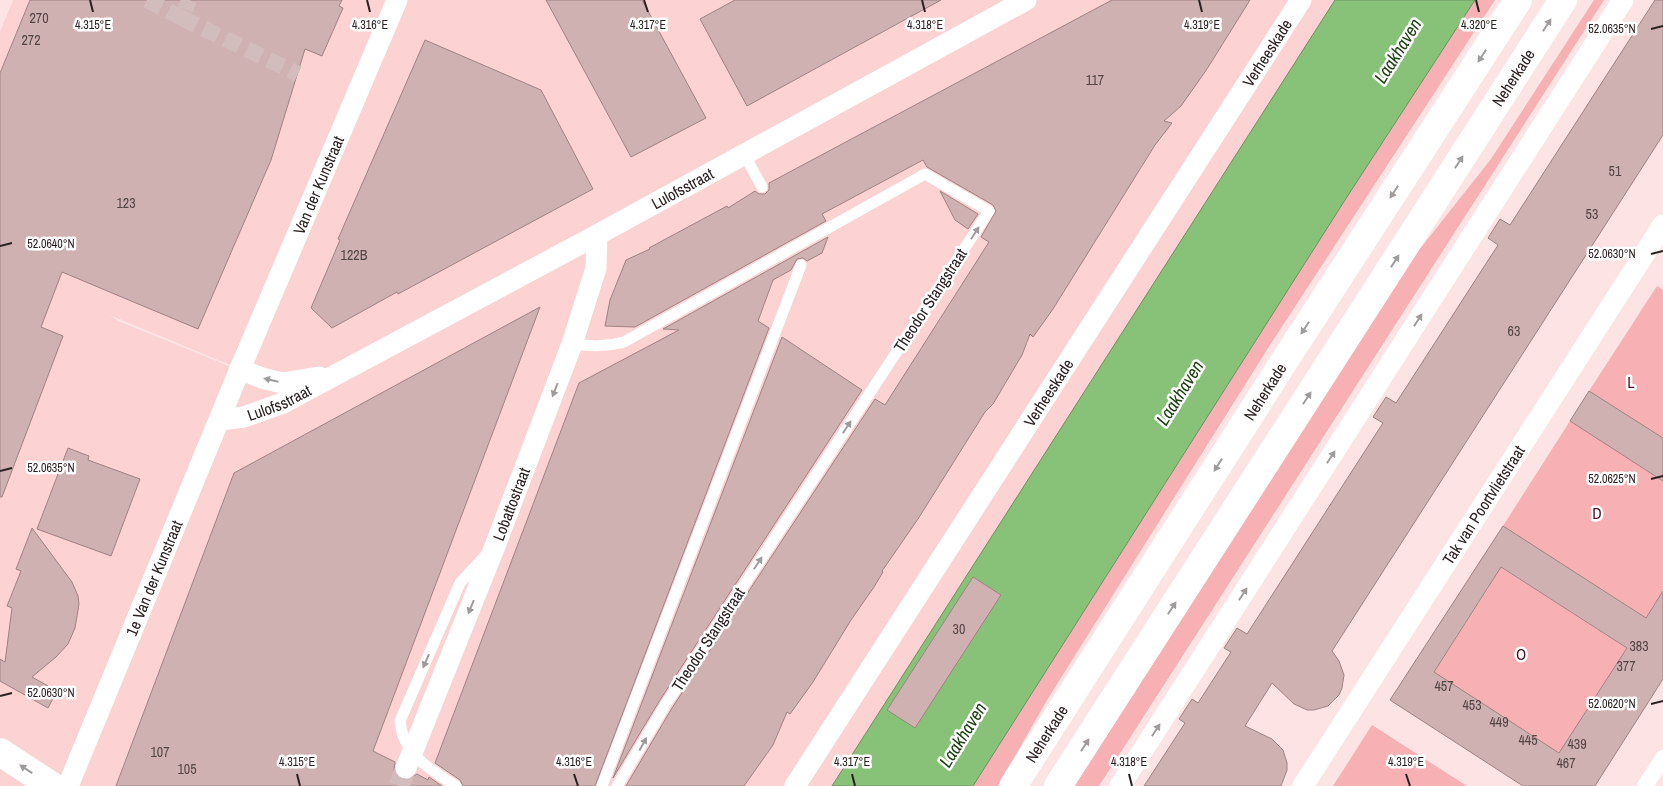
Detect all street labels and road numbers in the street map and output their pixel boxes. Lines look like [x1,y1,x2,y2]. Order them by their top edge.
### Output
street label: Verheeskade [1237,15,1297,91]
street label: Neherkade [1487,45,1540,111]
street label: Van der Kunstraat [288,132,349,238]
street label: Lulofsstraat [647,162,718,214]
street label: Theodor Stangstraat [888,244,972,356]
street label: Verheeskade [1018,354,1078,431]
street label: Neherkade [1238,359,1291,425]
street label: Lulofsstraat [244,379,315,426]
street label: Tak van Poortvlietstraat [1437,441,1530,569]
street label: Lobattostraat [487,464,535,544]
street label: 1e Van der Kunstraat [120,517,188,639]
street label: Theodor Stangstraat [666,583,750,695]
street label: Neherkade [1020,701,1073,767]

